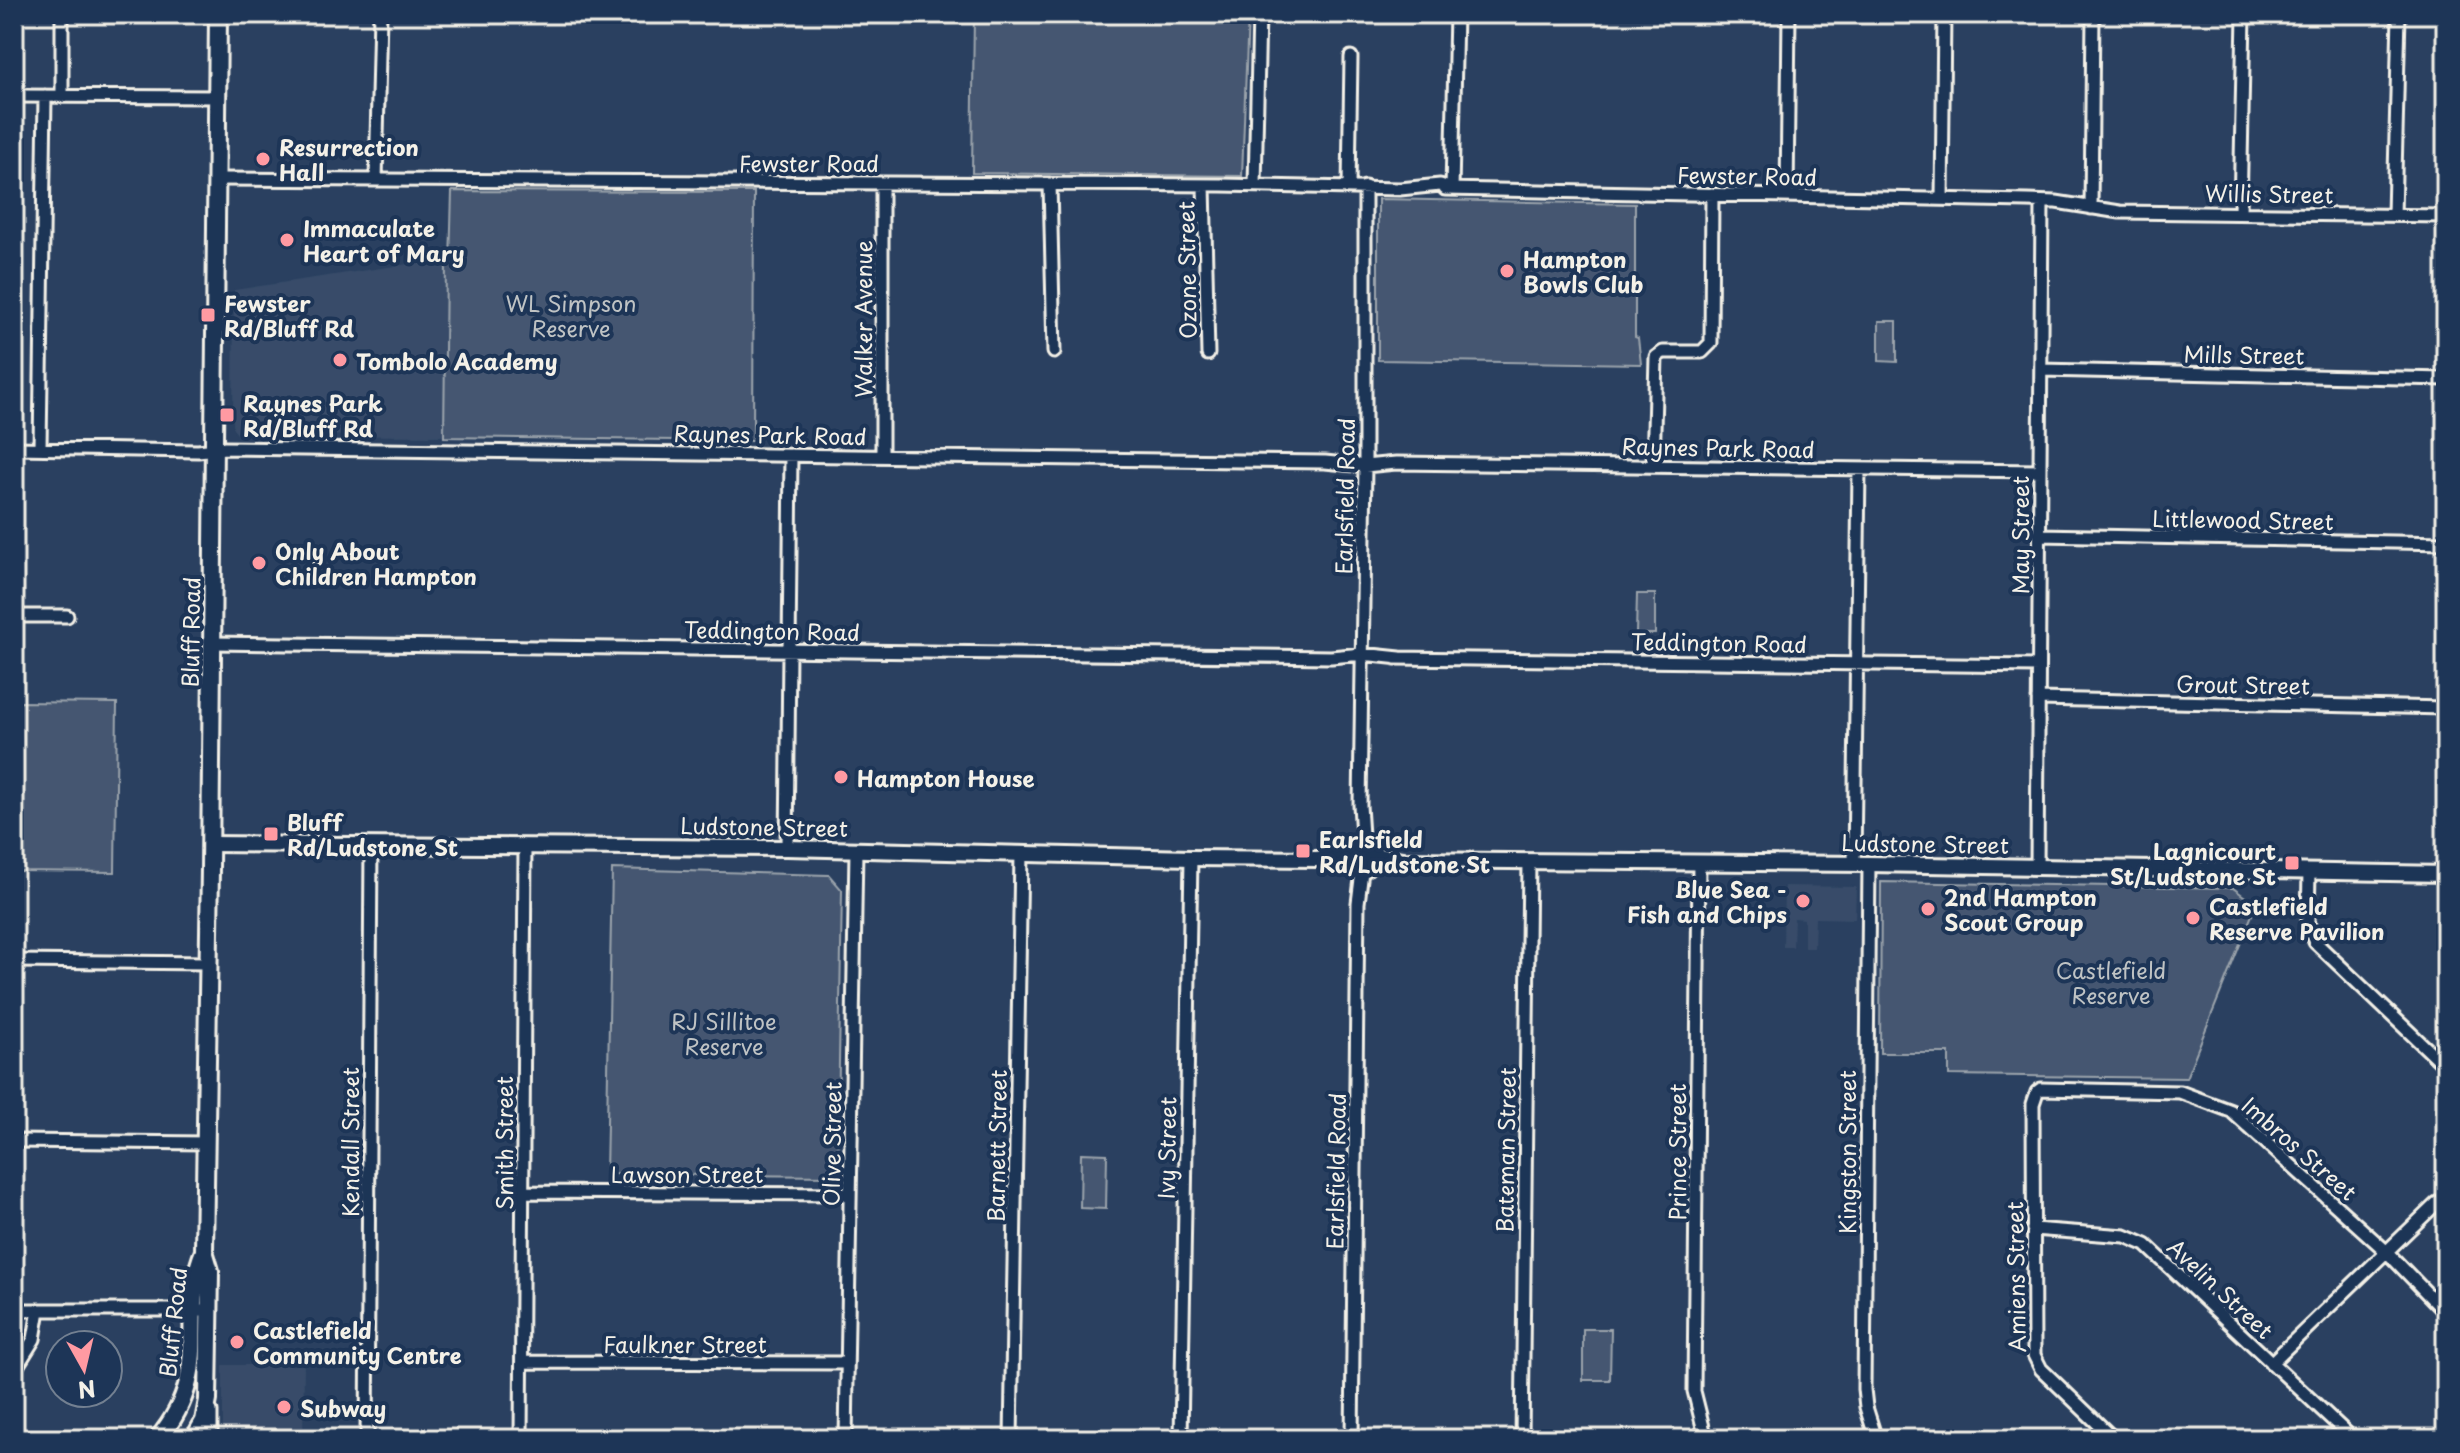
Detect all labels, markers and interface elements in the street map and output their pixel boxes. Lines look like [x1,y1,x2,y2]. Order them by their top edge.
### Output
place label: Resurrection Hall [279,130,419,188]
street label: Fewster Road [739,146,879,179]
marker: Resurrection Hall [254,150,272,168]
street label: Fewster Road [1677,157,1817,193]
street label: Willis Street [2204,175,2334,211]
street label: Ozone Street [1168,201,1204,339]
place label: Immaculate Heart of Mary [303,211,465,269]
marker: Immaculate Heart of Mary [278,231,296,249]
street label: Walker Avenue [846,240,879,398]
place label: Hampton Bowls Club [1523,242,1643,300]
marker: Hampton Bowls Club [1498,262,1516,280]
place label: Fewster Rd/Bluff Rd [224,286,354,344]
park label: WL Simpson Reserve [506,286,636,344]
marker: Fewster Rd/Bluff Rd [199,306,217,324]
street label: Mills Street [2183,336,2305,372]
place label: Tombolo Academy [356,344,558,377]
marker: Tombolo Academy [331,351,349,369]
place label: Raynes Park Rd/Bluff Rd [243,386,383,444]
marker: Raynes Park Rd/Bluff Rd [218,406,236,424]
street label: Raynes Park Road [673,416,867,452]
street label: Earlsfield Road [1326,417,1362,575]
street label: Raynes Park Road [1621,429,1815,465]
street label: May Street [2003,476,2036,594]
street label: Littlewood Street [2152,501,2334,537]
place label: Only About Children Hampton [275,534,477,592]
marker: Only About Children Hampton [250,554,268,572]
street label: Bluff Road [173,576,207,688]
street label: Teddington Road [684,612,860,648]
street label: Teddington Road [1631,624,1807,660]
street label: Grout Street [2176,666,2310,702]
place label: Hampton House [857,761,1034,794]
marker: Hampton House [832,768,850,786]
place label: Bluff Rd/Ludstone St [287,805,458,863]
street label: Ludstone Street [680,808,848,844]
place label: Earlsfield Rd/Ludstone St [1319,822,1490,880]
marker: Bluff Rd/Ludstone St [262,825,280,843]
street label: Ludstone Street [1841,825,2009,861]
place label: Lagnicourt St/Ludstone St [2110,834,2276,892]
marker: Earlsfield Rd/Ludstone St [1294,842,1312,860]
marker: Lagnicourt St/Ludstone St [2283,854,2301,872]
place label: Blue Sea - Fish and Chips [1627,872,1787,930]
place label: 2nd Hampton Scout Group [1944,880,2097,938]
place label: Castlefield Reserve Pavilion [2209,889,2385,947]
marker: Blue Sea - Fish and Chips [1794,892,1812,910]
marker: 2nd Hampton Scout Group [1919,900,1937,918]
marker: Castlefield Reserve Pavilion [2184,909,2202,927]
park label: Castlefield Reserve [2056,953,2166,1011]
park label: RJ Sillitoe Reserve [671,1004,777,1062]
street label: Kendall Street [333,1067,366,1217]
street label: Bateman Street [1487,1067,1523,1233]
street label: Barnett Street [978,1069,1014,1223]
street label: Kingston Street [1830,1070,1863,1234]
street label: Smith Street [487,1076,520,1210]
street label: Olive Street [813,1081,849,1207]
street label: Prince Street [1660,1083,1693,1221]
street label: Imbros Street [2235,1089,2365,1207]
street label: Earlsfield Road [1317,1092,1353,1250]
street label: Ivy Street [1149,1096,1183,1200]
street label: Lawson Street [611,1157,763,1190]
street label: Amiens Street [1997,1201,2033,1353]
street label: Avelin Street [2161,1230,2281,1346]
street label: Bluff Road [150,1265,194,1379]
place label: Castlefield Community Centre [253,1313,462,1371]
street label: Faulkner Street [603,1327,767,1360]
north arrow [44,1329,124,1409]
marker: Castlefield Community Centre [228,1333,246,1351]
text: N [76,1373,98,1408]
place label: Subway [300,1391,386,1424]
marker: Subway [275,1398,293,1416]

